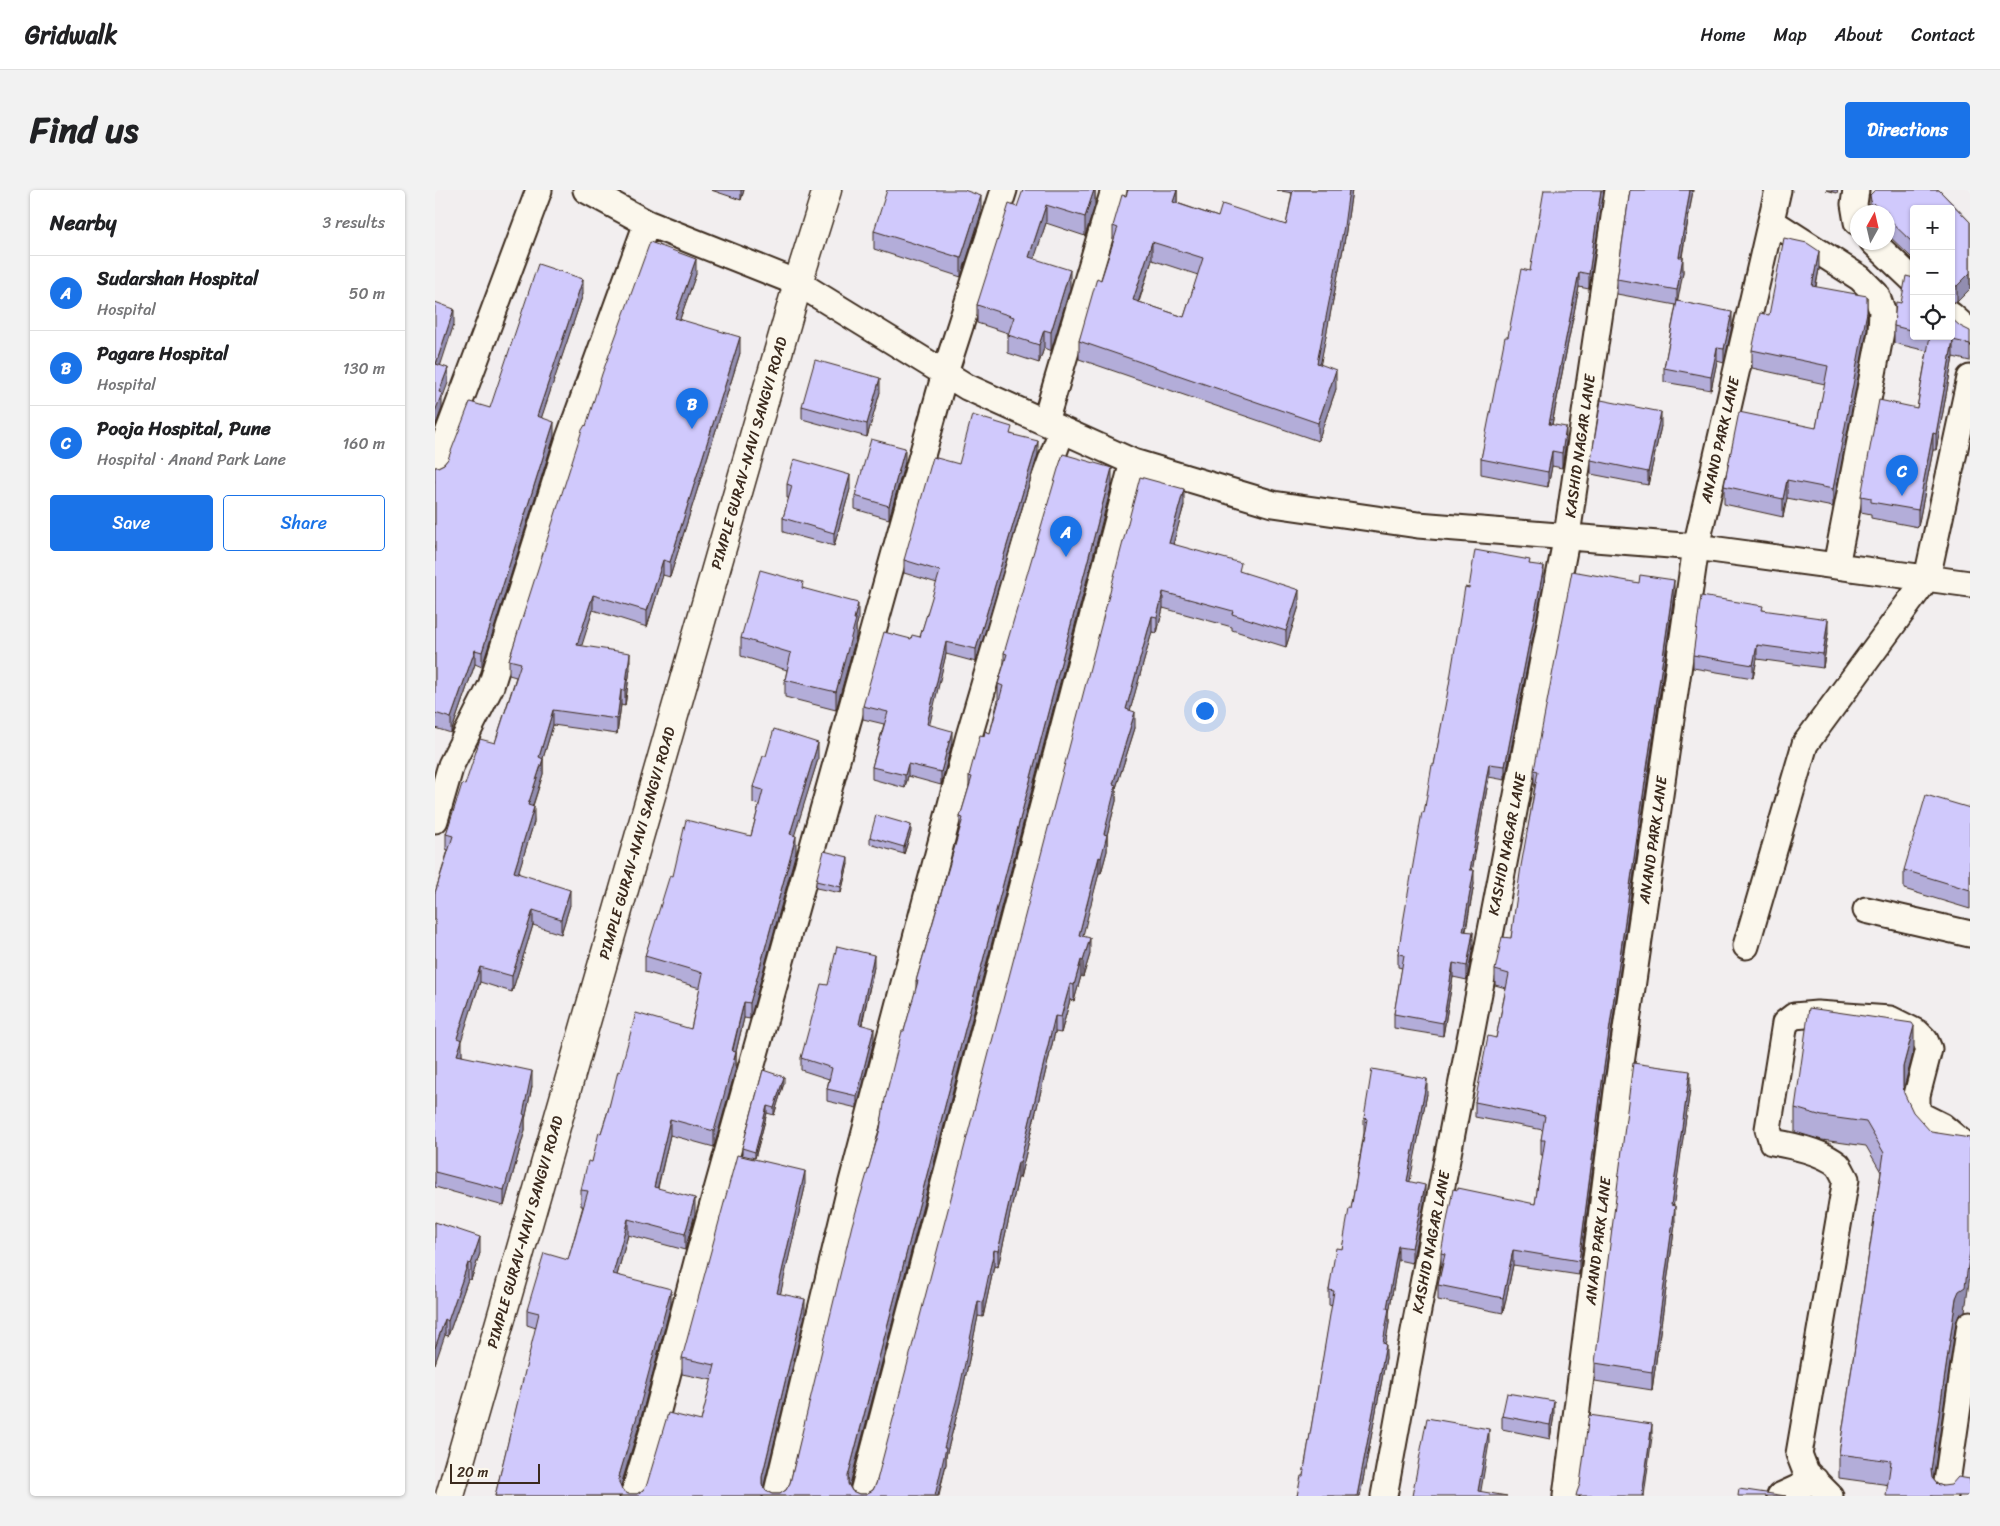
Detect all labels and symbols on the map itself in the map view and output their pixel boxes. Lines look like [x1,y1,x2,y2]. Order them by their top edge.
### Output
north arrow [1850,205,1895,250]
street label: PIMPLE GURAV-NAVI SANGVI ROAD [703,334,795,572]
street label: KASHID NAGAR LANE [1557,371,1603,519]
street label: ANAND PARK LANE [1693,373,1748,507]
pin: B [676,388,708,429]
pin: C [1886,455,1918,496]
pin: A [1050,516,1082,557]
your location [1192,698,1218,724]
street label: PIMPLE GURAV-NAVI SANGVI ROAD [591,724,683,962]
street label: KASHID NAGAR LANE [1480,769,1534,917]
street label: ANAND PARK LANE [1631,773,1675,906]
street label: PIMPLE GURAV-NAVI SANGVI ROAD [479,1113,571,1351]
street label: KASHID NAGAR LANE [1404,1167,1458,1315]
street label: ANAND PARK LANE [1577,1174,1619,1307]
scale bar [450,1461,540,1484]

